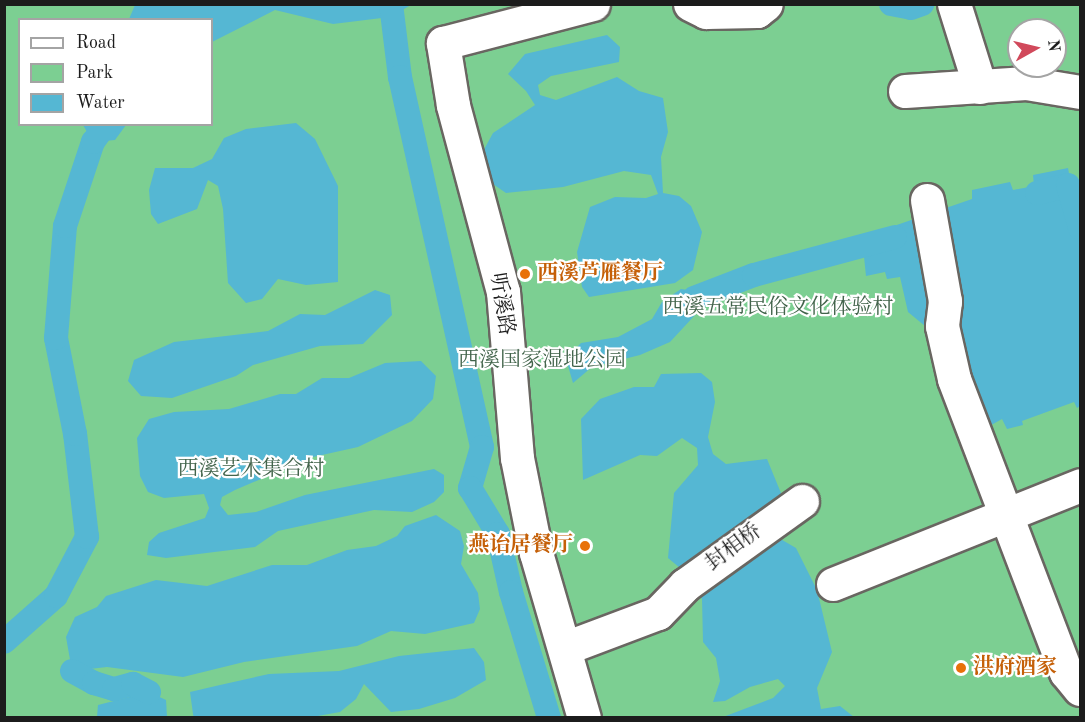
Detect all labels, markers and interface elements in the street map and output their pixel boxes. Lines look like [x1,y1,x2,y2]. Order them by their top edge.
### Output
legend [18,18,213,126]
north arrow [1007,18,1067,78]
text: Road [76,34,116,52]
text: N [1044,39,1062,53]
text: Park [76,64,113,82]
text: Water [76,94,125,112]
place label: 西溪芦雁餐厅 [537,261,663,287]
marker: 西溪芦雁餐厅 [518,267,532,281]
street label: 听溪路 [484,271,518,337]
park label: 西溪五常民俗文化体验村 [663,295,893,321]
park label: 西溪国家湿地公园 [458,348,626,374]
park label: 西溪艺术集合村 [178,457,324,483]
street label: 封相桥 [701,519,767,577]
place label: 燕诒居餐厅 [468,533,573,559]
marker: 燕诒居餐厅 [578,539,592,553]
place label: 洪府酒家 [973,655,1057,681]
marker: 洪府酒家 [954,661,968,675]

